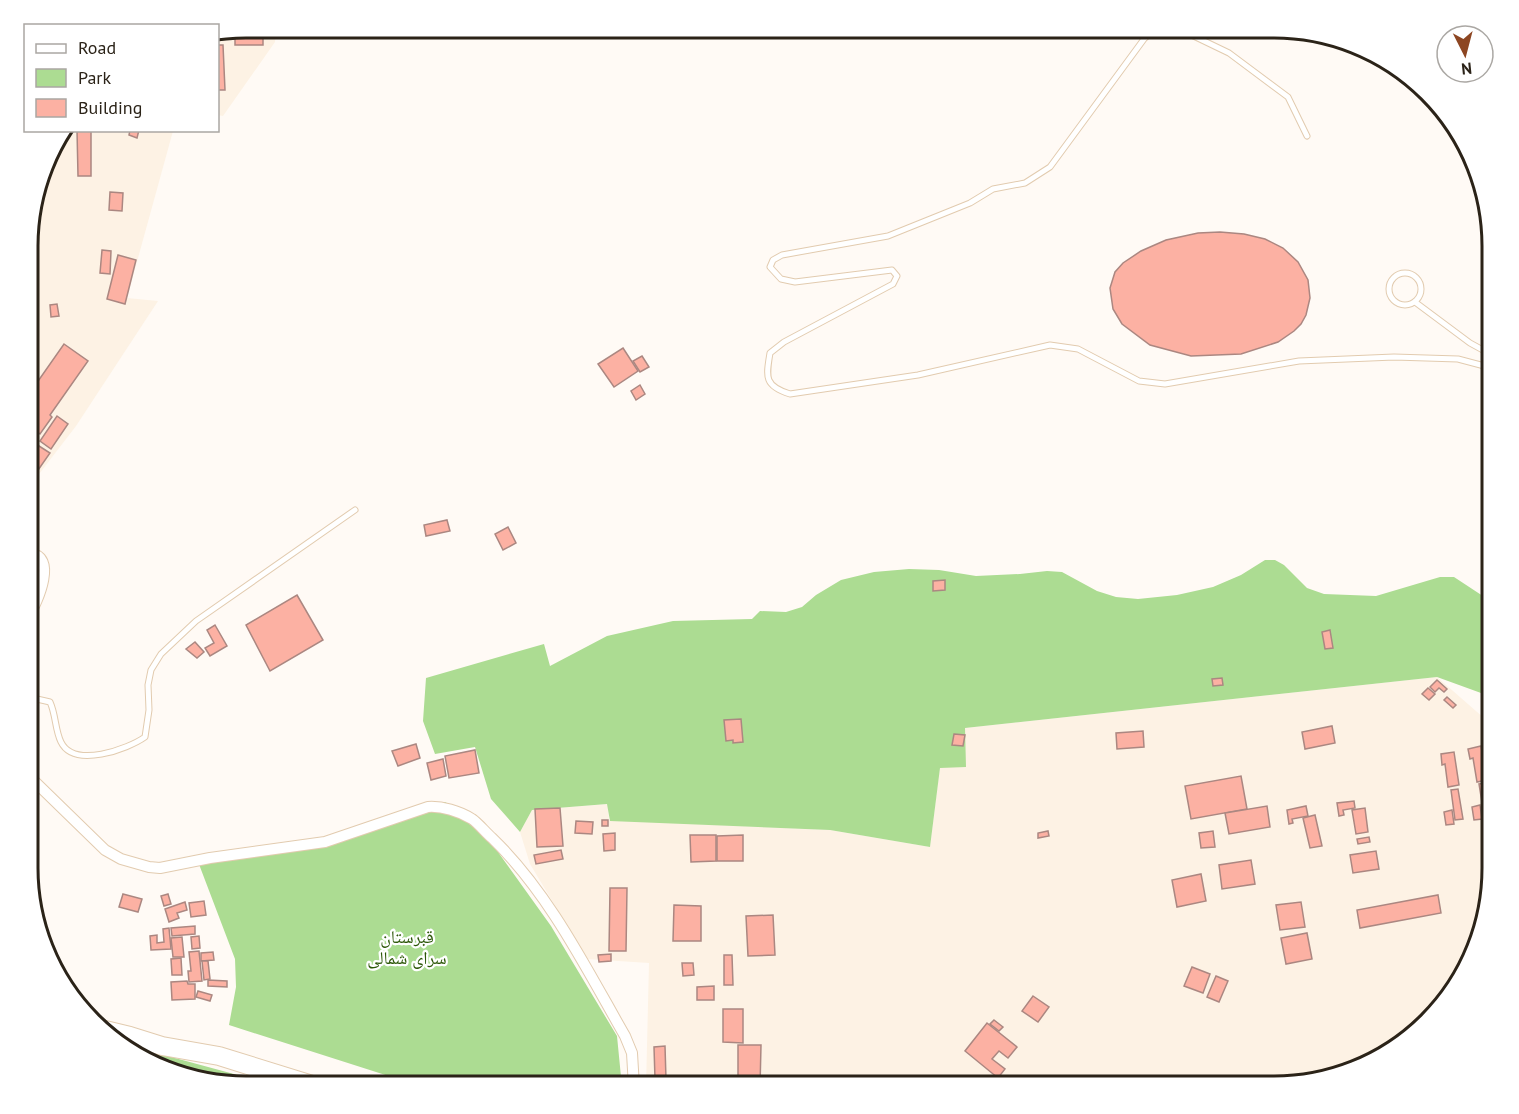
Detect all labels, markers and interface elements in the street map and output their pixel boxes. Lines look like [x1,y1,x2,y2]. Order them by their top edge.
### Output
legend [24,24,219,132]
north arrow [1435,24,1495,84]
text: Road [78,36,116,59]
text: N [1460,58,1473,79]
text: Park [78,66,111,89]
text: Building [78,96,142,119]
park label: قبرستان سرای شمالی [367,925,447,969]

